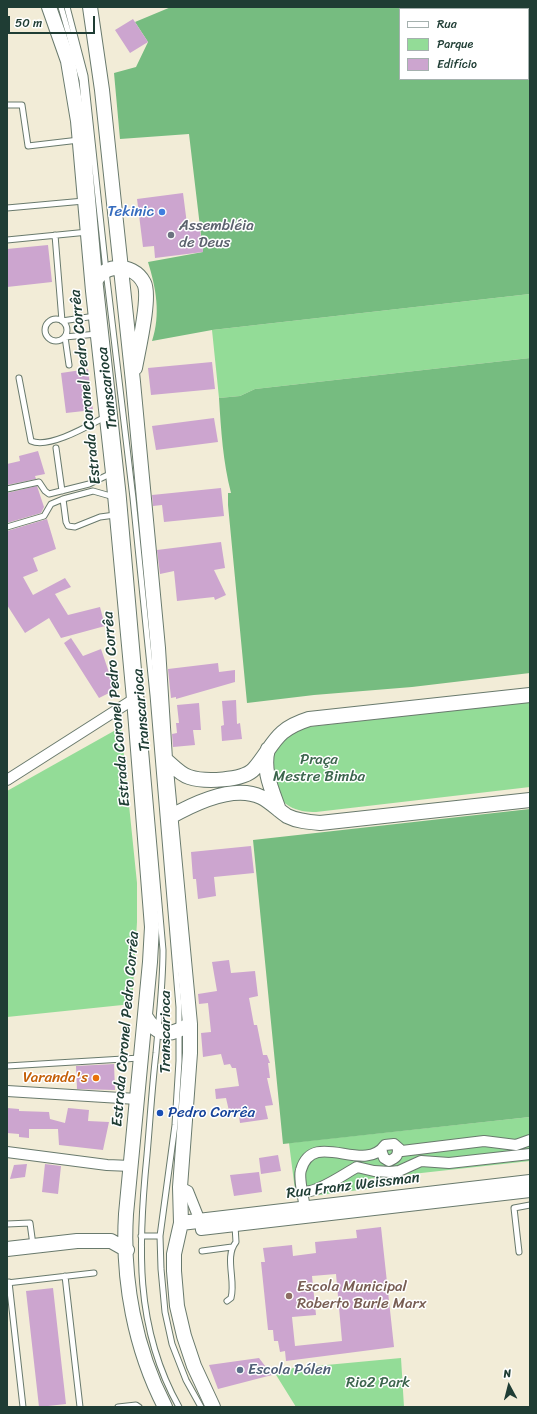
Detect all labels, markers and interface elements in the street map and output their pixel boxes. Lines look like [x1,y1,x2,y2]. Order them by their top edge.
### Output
scale bar [10,8,97,34]
legend [399,8,529,80]
text: 50 m [15,12,42,34]
text: Rua [437,13,457,35]
text: Parque [437,33,473,55]
text: Edifício [437,53,477,75]
place label: Tekinic [107,203,154,221]
marker: Tekinic [157,207,167,217]
place label: Assembléia de Deus [179,217,254,252]
marker: Assembléia de Deus [166,230,176,240]
street label: Estrada Coronel Pedro Corrêa [67,289,105,485]
street label: Transcarioca [94,346,122,430]
street label: Estrada Coronel Pedro Corrêa [99,611,135,807]
street label: Transcarioca [129,668,155,752]
park label: Praça Mestre Bimba [273,751,365,786]
street label: Estrada Coronel Pedro Corrêa [108,931,144,1127]
street label: Transcarioca [157,991,175,1073]
place label: Varanda's [23,1069,88,1087]
marker: Varanda's [91,1073,101,1083]
place label: Pedro Corrêa [168,1104,255,1122]
marker: Pedro Corrêa [155,1108,165,1118]
street label: Rua Franz Weissman [285,1169,421,1203]
place label: Escola Municipal Roberto Burle Marx [297,1278,426,1313]
marker: Escola Municipal Roberto Burle Marx [284,1291,294,1301]
place label: Escola Pólen [248,1361,331,1379]
text: N [503,1364,512,1383]
marker: Escola Pólen [235,1365,245,1375]
north arrow [489,1366,529,1406]
park label: Rio2 Park [346,1374,410,1392]

